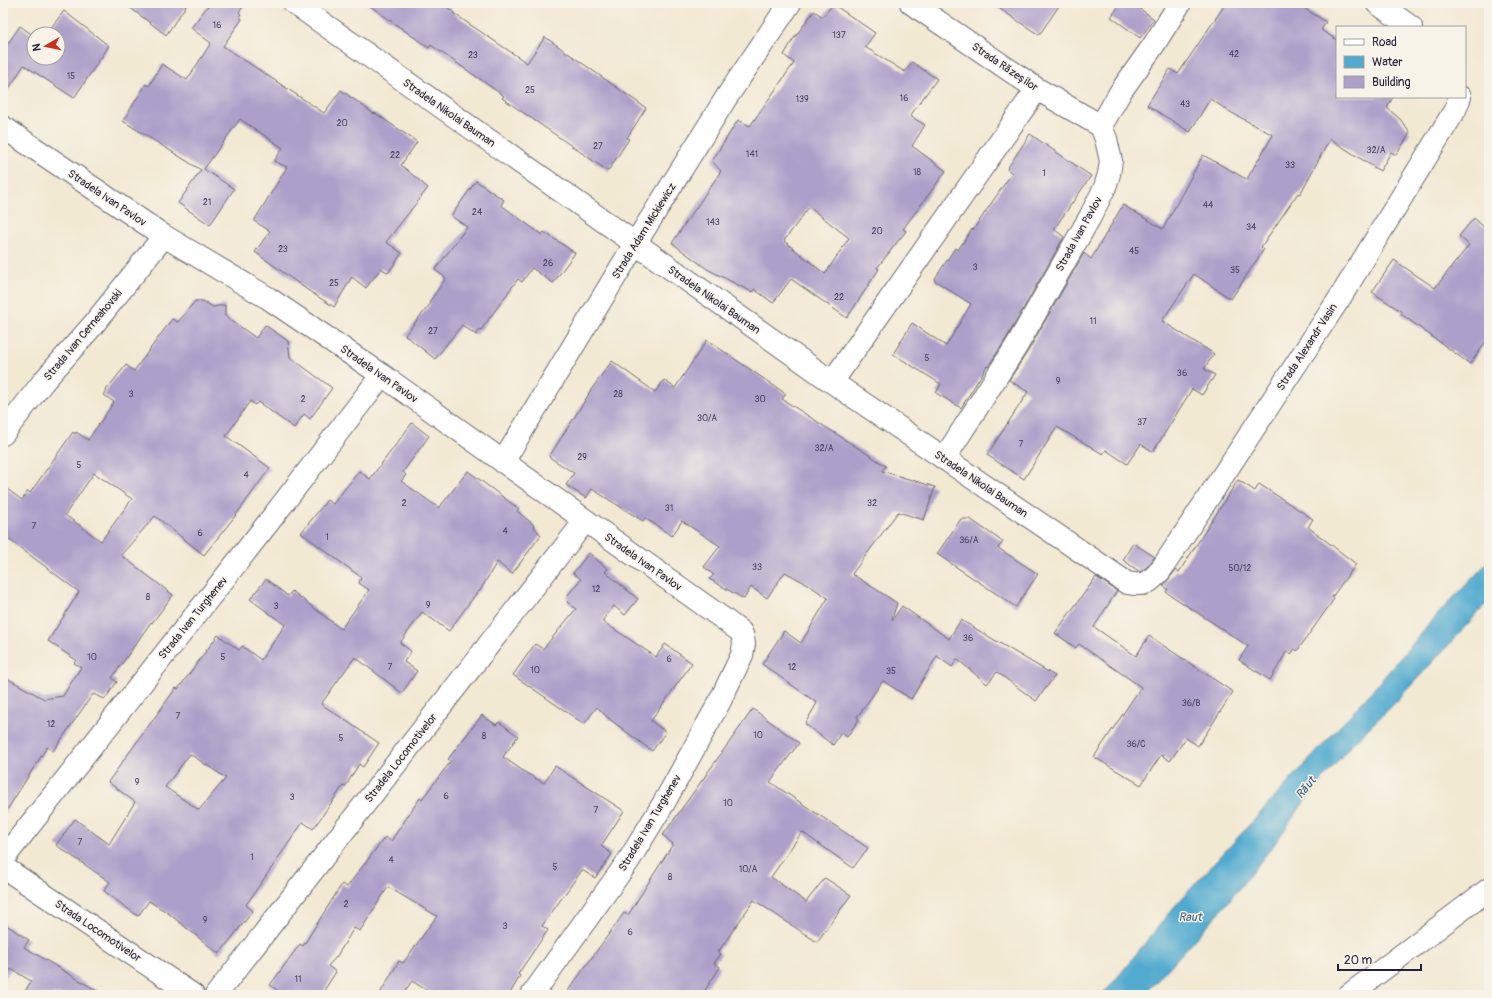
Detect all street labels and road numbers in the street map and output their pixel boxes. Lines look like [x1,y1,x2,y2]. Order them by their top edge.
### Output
street label: Strada Răzeșilor [969,40,1041,94]
street label: Stradela Nikolai Bauman [400,76,498,150]
street label: Stradela Ivan Pavlov [65,167,149,229]
street label: Strada Adam Mickiewicz [609,180,679,281]
street label: Strada Ivan Pavlov [1053,194,1105,274]
street label: Stradela Nikolai Bauman [665,263,763,337]
street label: Strada Ivan Cerneahovski [41,287,125,383]
street label: Strada Alexandr Vasin [1274,301,1340,393]
street label: Stradela Ivan Pavlov [338,342,420,406]
street label: Stradela Nikolai Bauman [932,448,1030,520]
street label: Stradela Ivan Pavlov [602,530,684,594]
street label: Strada Ivan Turghenev [156,574,230,662]
street label: Stradela Locomotivelor [362,711,440,805]
street label: Stradela Ivan Turghenev [616,772,684,874]
street label: Strada Locomotivelor [52,897,144,965]

